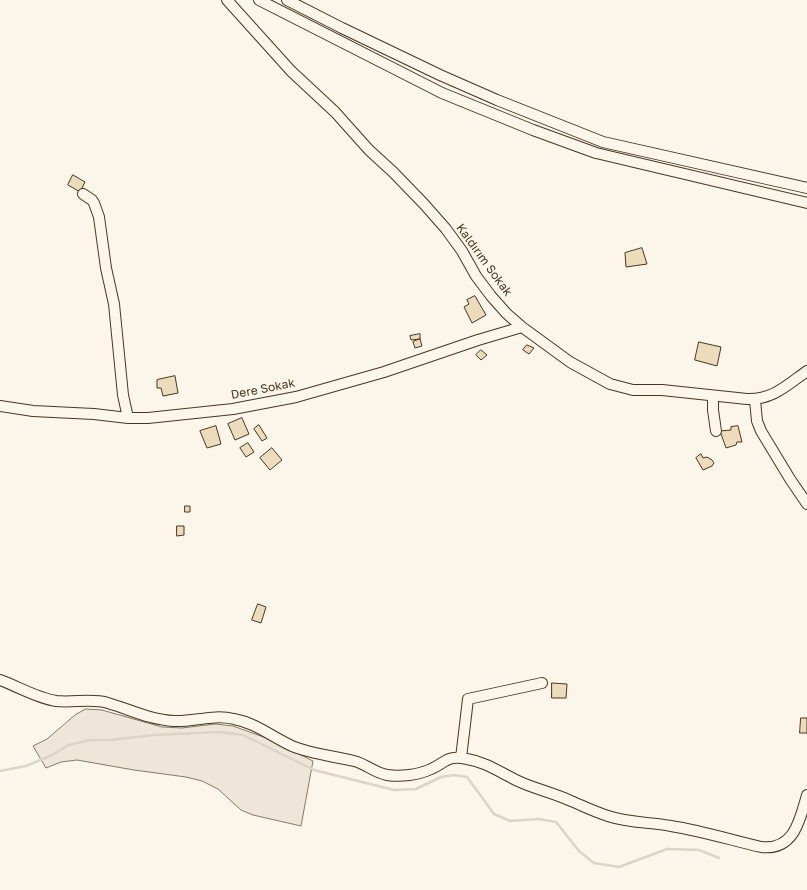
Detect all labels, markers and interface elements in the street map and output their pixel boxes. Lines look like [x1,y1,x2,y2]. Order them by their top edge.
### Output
street label: Kaldırım Sokak [453,221,515,299]
street label: Dere Sokak [230,376,296,402]

